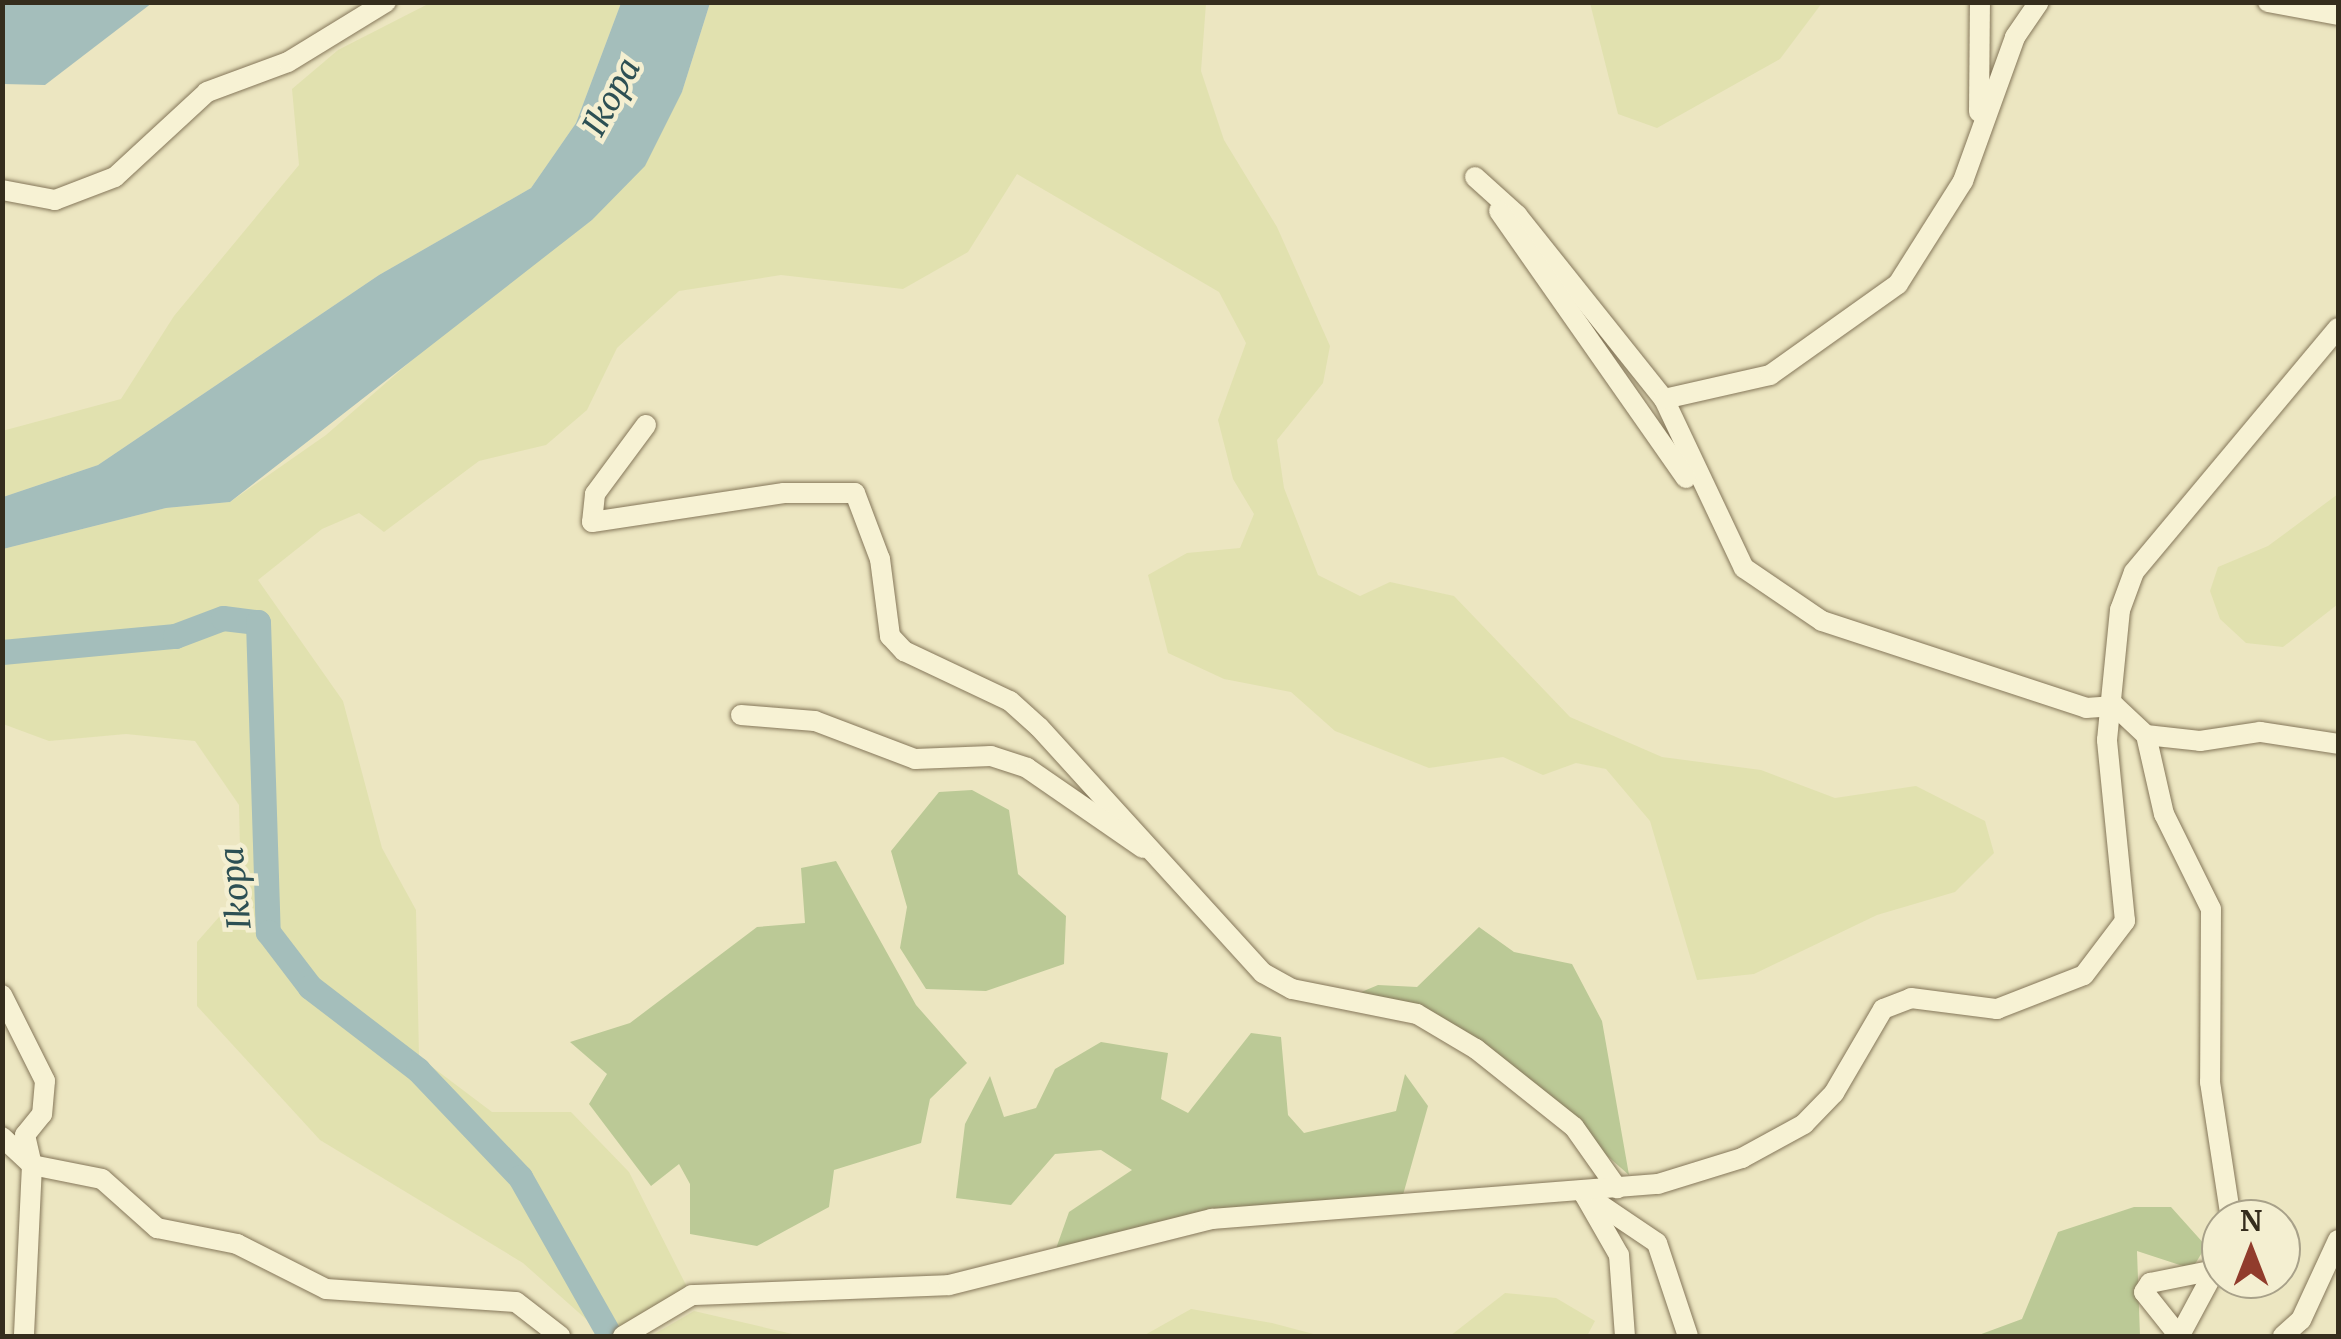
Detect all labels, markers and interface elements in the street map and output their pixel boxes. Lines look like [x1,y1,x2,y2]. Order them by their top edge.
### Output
water label: Ikopa [575,52,649,142]
water label: Ikopa [213,845,259,931]
north arrow [2201,1199,2301,1299]
text: N [2240,1203,2262,1239]

